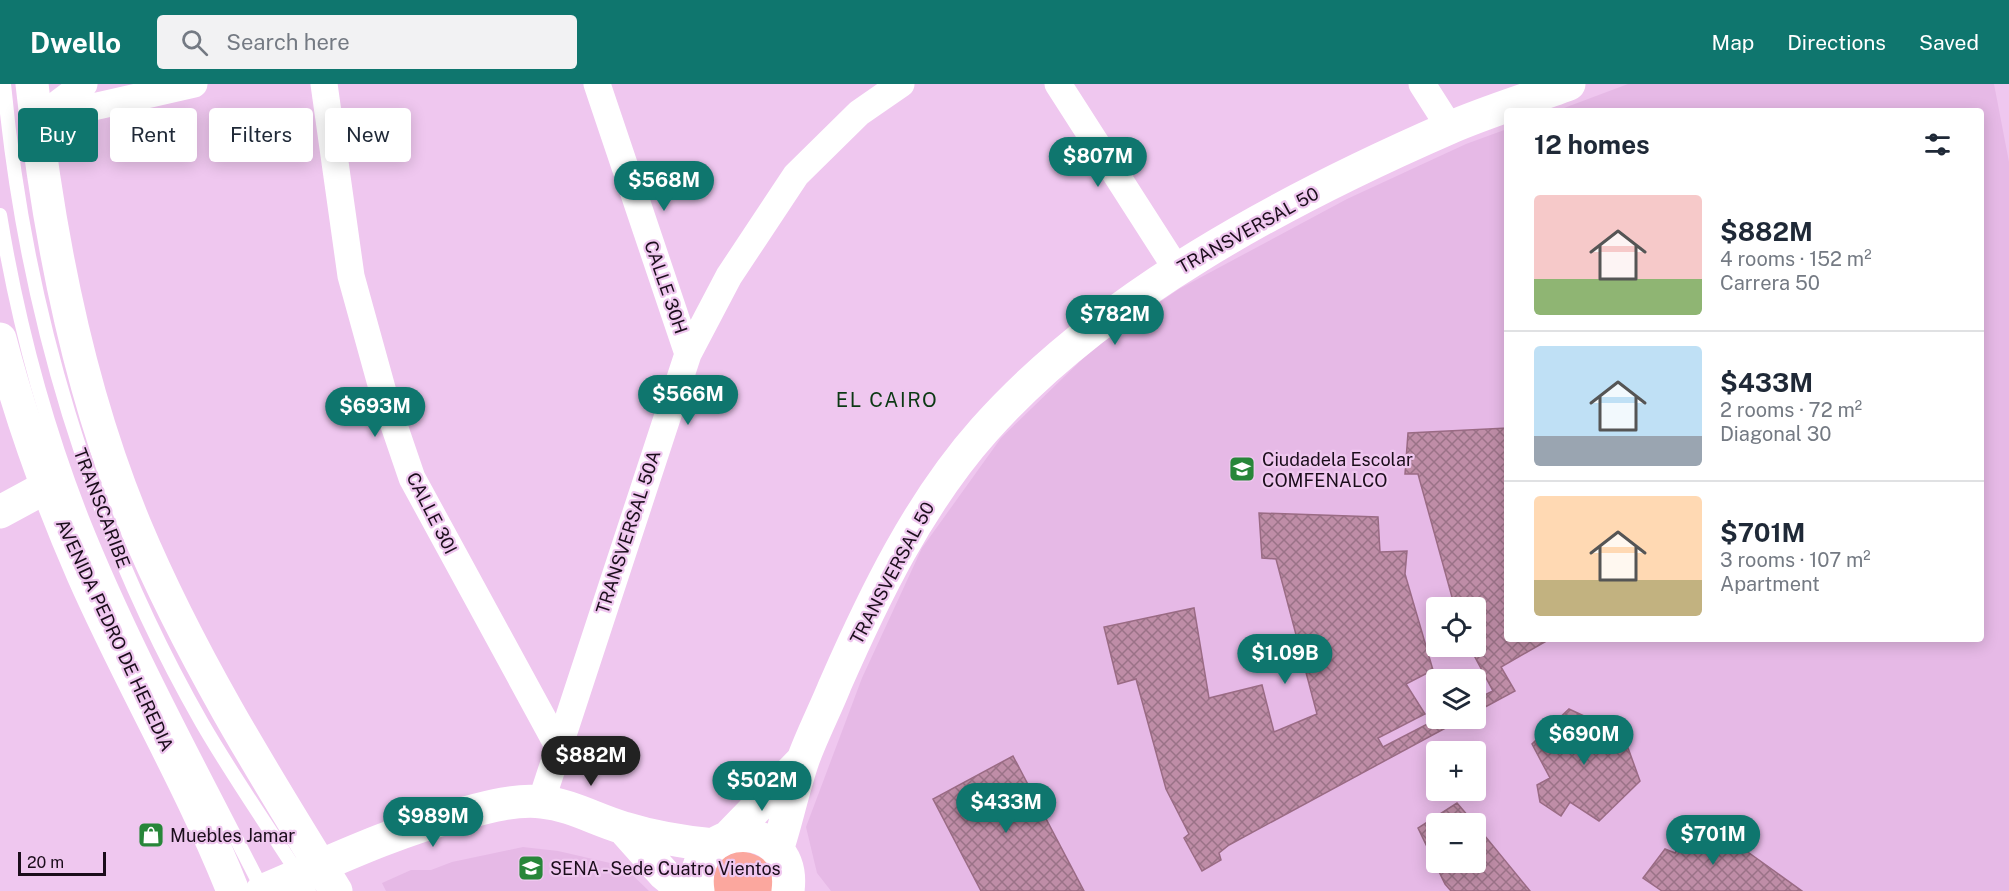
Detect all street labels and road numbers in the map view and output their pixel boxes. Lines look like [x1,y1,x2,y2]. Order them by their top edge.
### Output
street label: TRANSVERSAL 50 [1174,183,1322,277]
street label: CALLE 30H [640,238,692,336]
street label: TRANSCARIBE [69,445,135,571]
street label: TRANSVERSAL 50A [592,447,664,616]
street label: CALLE 30I [403,469,461,557]
street label: TRANSVERSAL 50 [846,498,938,648]
street label: AVENIDA PEDRO DE HEREDIA [52,516,178,755]

